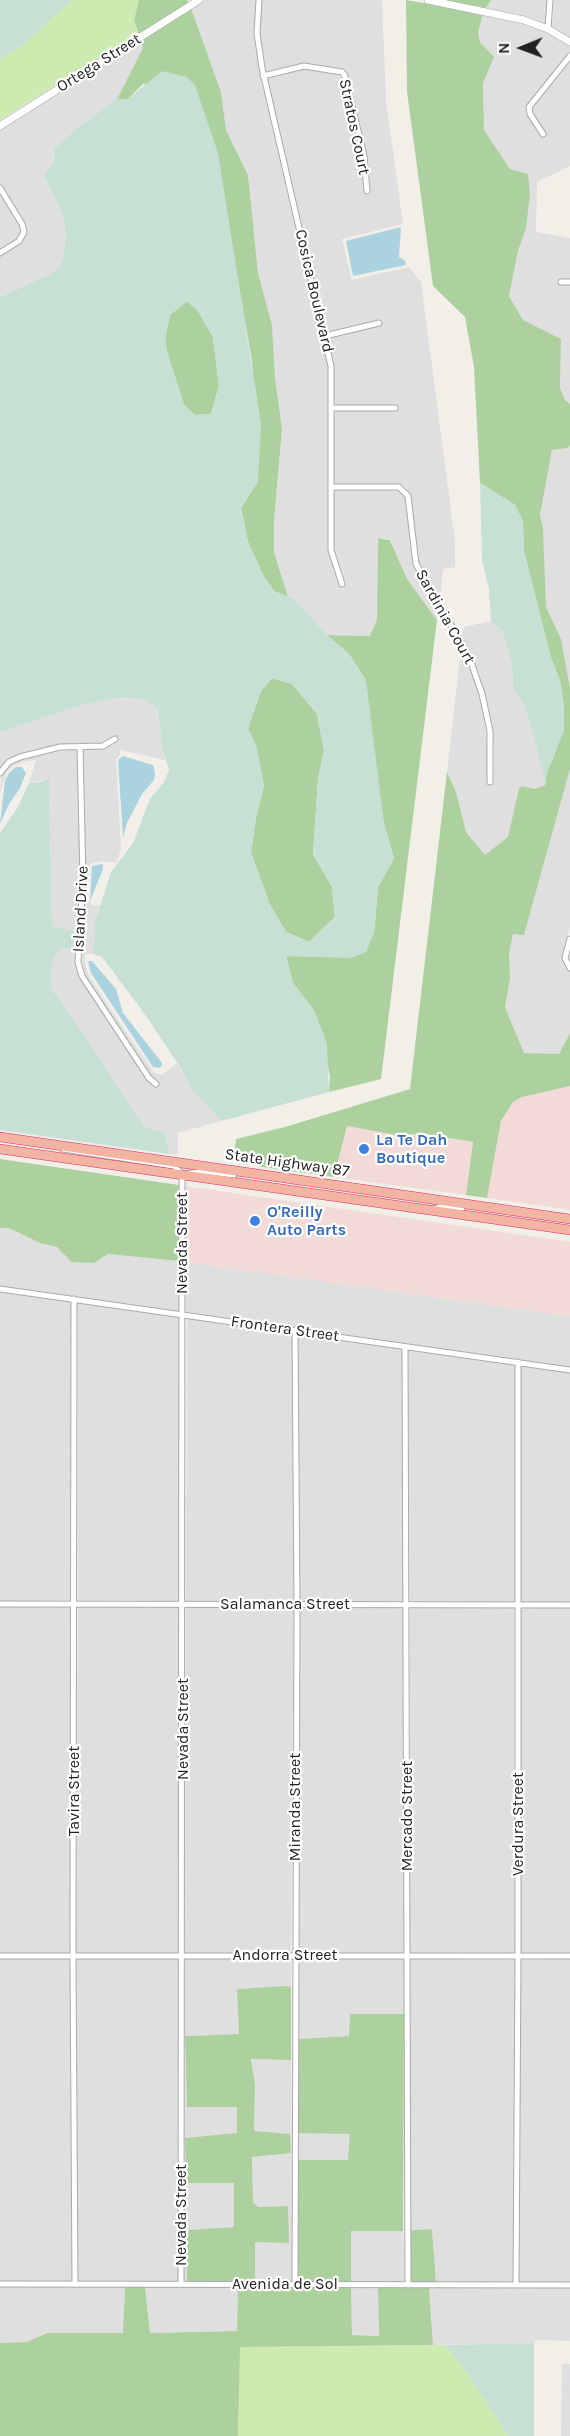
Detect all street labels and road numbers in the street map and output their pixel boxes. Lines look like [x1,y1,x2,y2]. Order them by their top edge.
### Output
street label: Ortega Street [53,29,145,97]
street label: Stratos Court [334,77,374,177]
street label: Cosica Boulevard [290,228,338,354]
street label: Sardinia Court [411,566,479,668]
street label: Island Drive [69,865,93,953]
street label: State Highway 87 [223,1145,351,1181]
street label: Nevada Street [172,1192,192,1294]
street label: Frontera Street [230,1312,340,1346]
street label: Salamanca Street [220,1594,350,1614]
street label: Nevada Street [173,1678,193,1780]
street label: Tavira Street [64,1746,84,1836]
street label: Miranda Street [285,1753,305,1861]
street label: Mercado Street [397,1761,417,1871]
street label: Verdura Street [508,1772,528,1876]
street label: Andorra Street [232,1945,338,1965]
street label: Nevada Street [171,2164,191,2266]
street label: Avenida de Sol [232,2274,338,2294]

